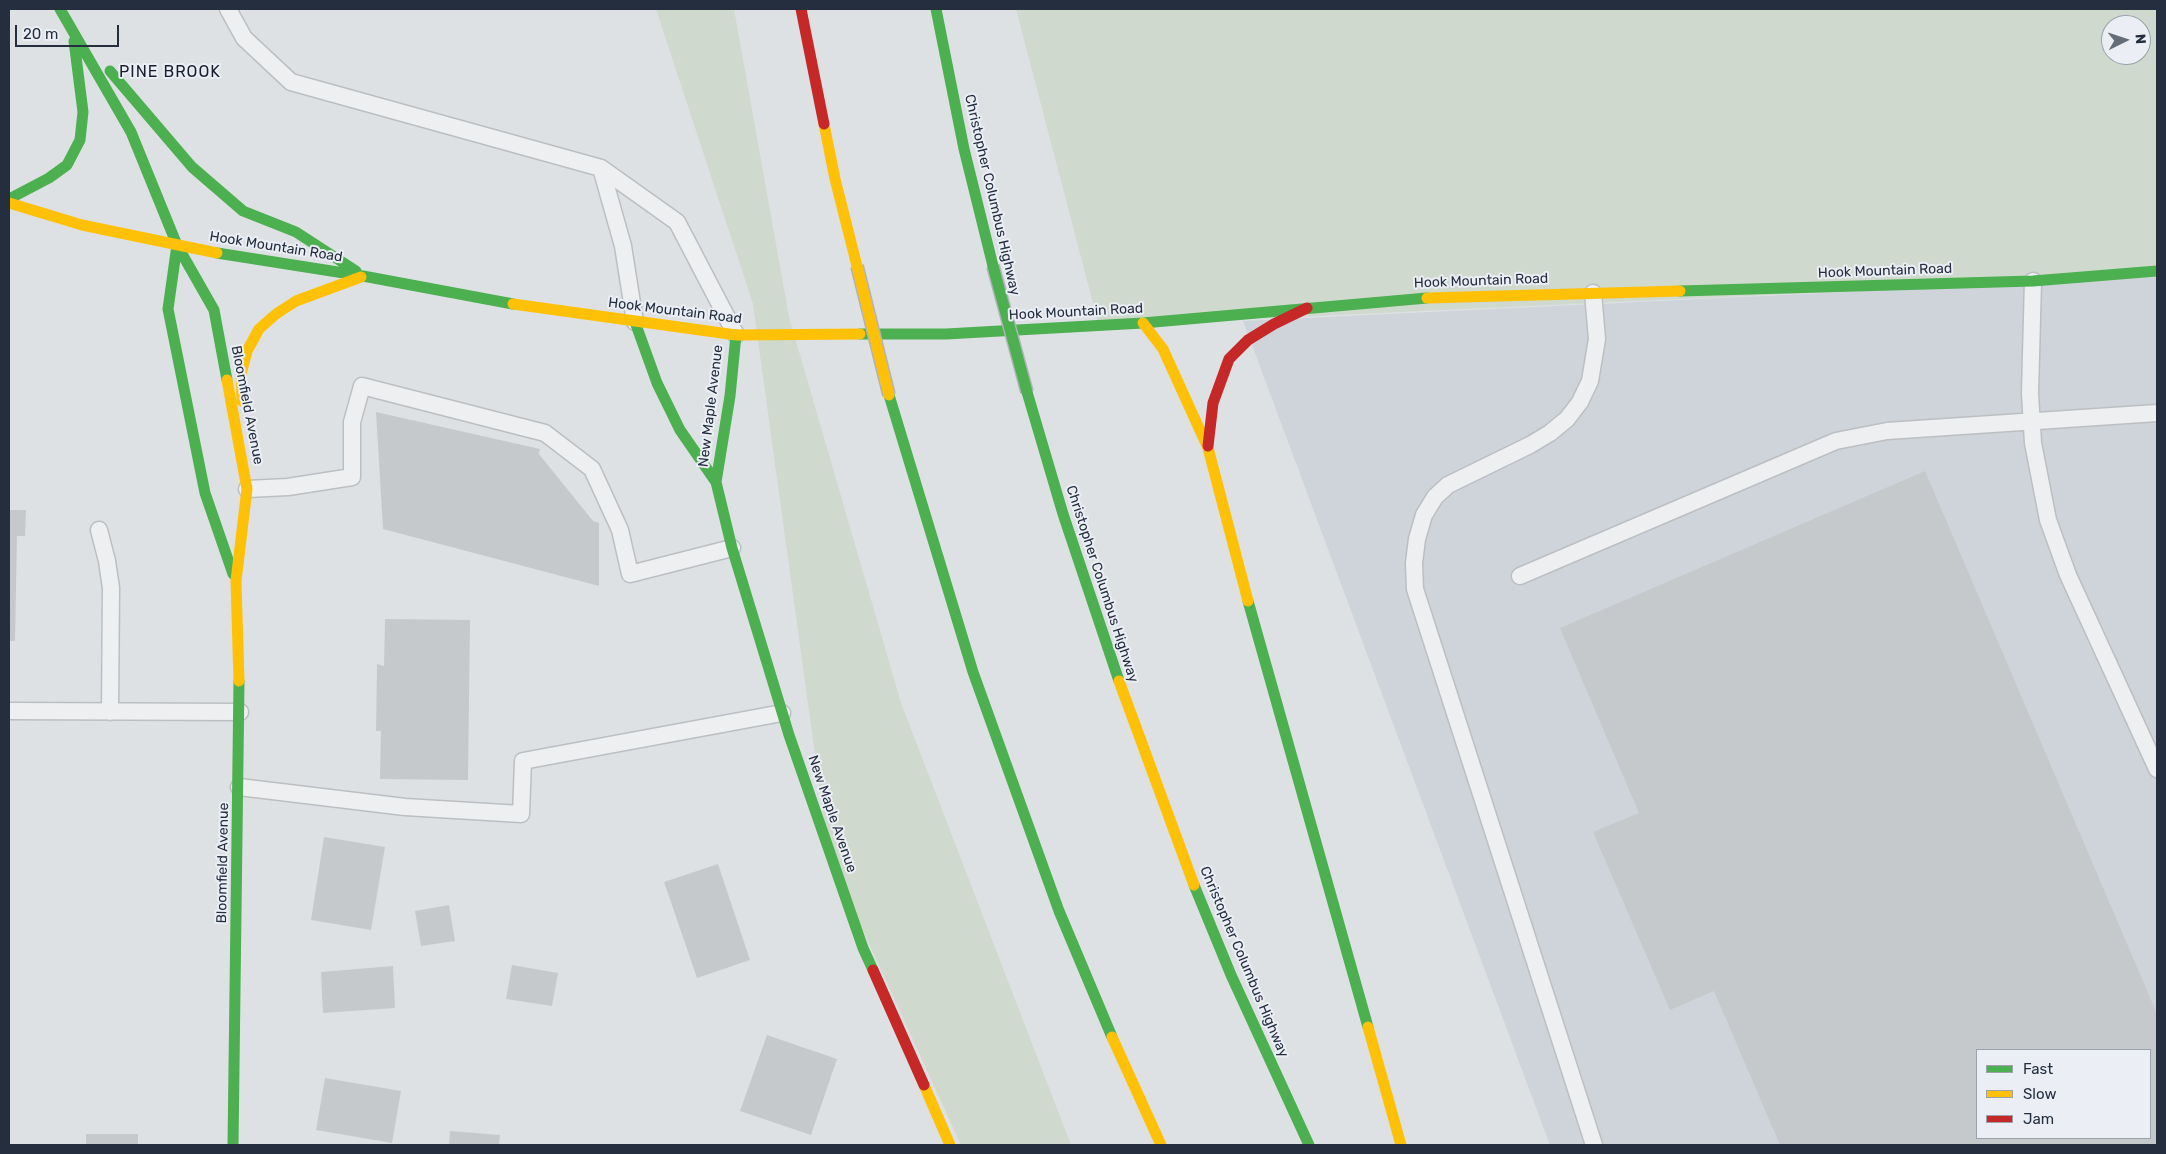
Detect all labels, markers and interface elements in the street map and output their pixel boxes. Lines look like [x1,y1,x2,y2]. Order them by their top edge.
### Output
scale bar [18,15,121,47]
north arrow [2101,15,2151,65]
text: 20 m [23,25,58,43]
text: N [2132,33,2149,45]
district label: PINE BROOK [118,62,222,82]
street label: Christopher Columbus Highway [961,93,1023,297]
street label: Hook Mountain Road [208,228,344,266]
street label: Hook Mountain Road [1818,260,1952,282]
street label: Hook Mountain Road [1414,270,1548,292]
street label: Hook Mountain Road [607,294,743,328]
street label: Hook Mountain Road [1008,300,1144,324]
street label: Bloomfield Avenue [227,344,267,466]
street label: New Maple Avenue [695,344,727,468]
street label: Christopher Columbus Highway [1062,483,1142,685]
street label: New Maple Avenue [804,753,860,875]
street label: Bloomfield Avenue [214,802,232,924]
street label: Christopher Columbus Highway [1196,864,1292,1060]
legend [1976,1049,2151,1139]
text: Fast [2023,1060,2053,1078]
text: Slow [2023,1085,2056,1103]
text: Jam [2023,1110,2054,1128]

